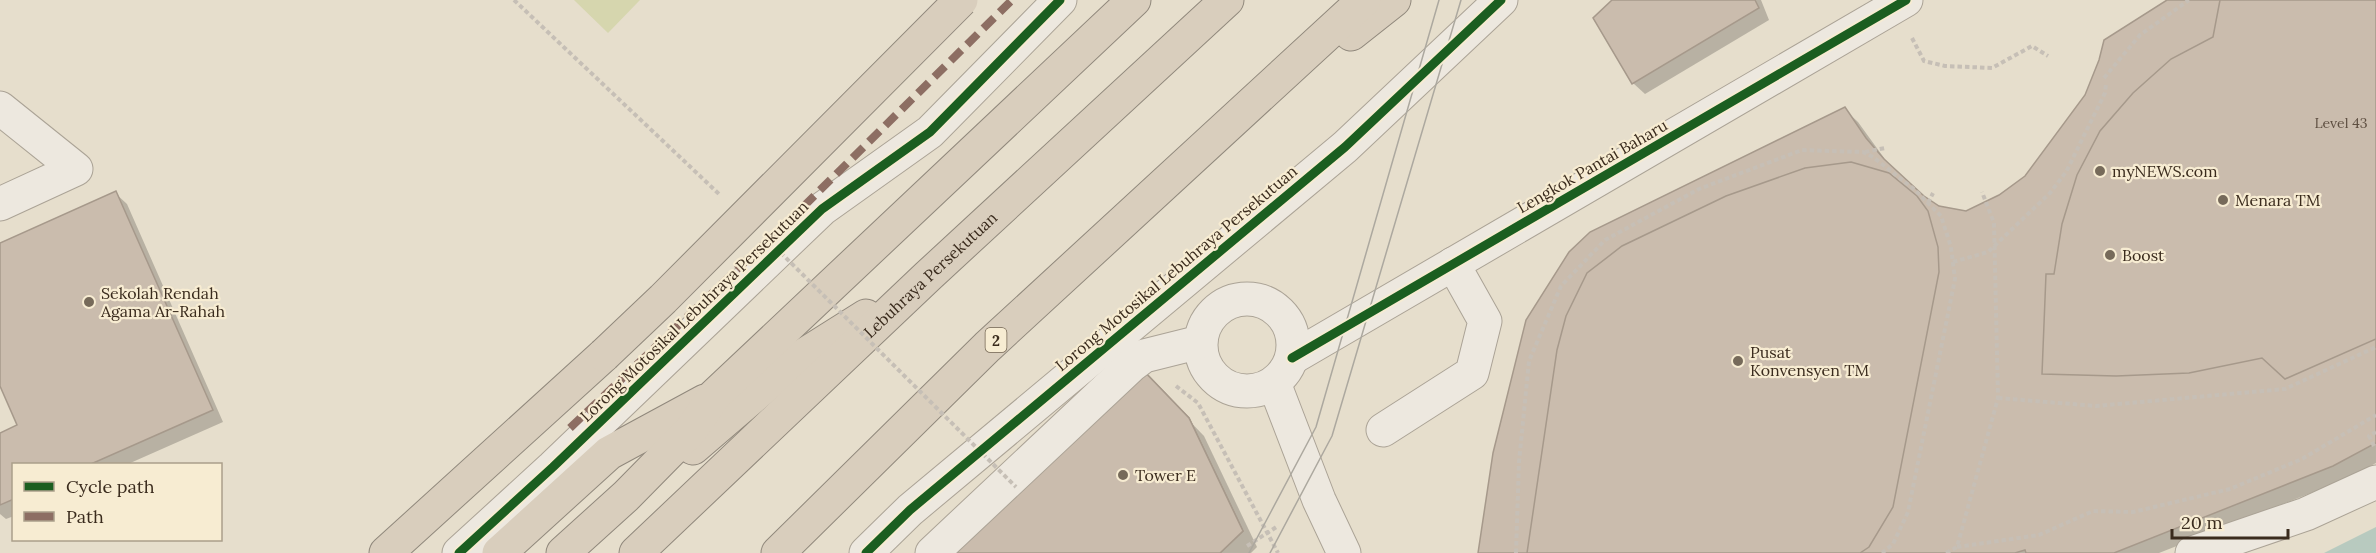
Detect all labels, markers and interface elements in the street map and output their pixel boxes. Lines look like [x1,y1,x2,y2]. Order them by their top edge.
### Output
street label: Lengkok Pantai Baharu [1513,114,1671,217]
house number: Level 43 [2314,114,2368,132]
street label: Lorong Motosikal Lebuhraya Persekutuan [1051,161,1301,375]
place label: myNEWS.com [2112,161,2218,181]
marker: myNEWS.com [2093,164,2107,178]
place label: Menara TM [2235,190,2321,210]
marker: Menara TM [2216,193,2230,207]
street label: Lorong Motosikal Lebuhraya Persekutuan [576,196,813,426]
street label: Lebuhraya Persekutuan [859,207,1001,342]
place label: Boost [2122,245,2165,265]
marker: Boost [2103,248,2117,262]
place label: Sekolah Rendah Agama Ar-Rahah [100,283,225,321]
marker: Sekolah Rendah Agama Ar-Rahah [82,295,96,309]
road number: 2 [986,328,1006,352]
place label: Pusat Konvensyen TM [1750,342,1869,380]
marker: Pusat Konvensyen TM [1731,354,1745,368]
legend [12,463,222,541]
place label: Tower E [1135,465,1196,485]
marker: Tower E [1116,468,1130,482]
text: Cycle path [66,475,155,498]
scale bar [2172,502,2288,540]
text: Path [66,505,104,528]
text: 20 m [2181,511,2223,534]

